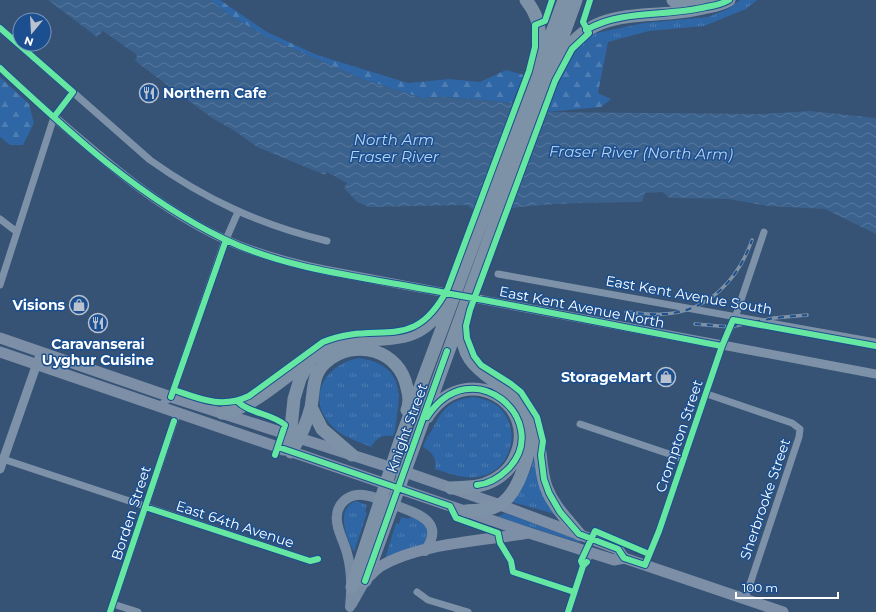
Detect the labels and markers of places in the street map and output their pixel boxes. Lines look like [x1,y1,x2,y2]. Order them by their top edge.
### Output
restaurant icon: Northern Cafe [138,82,160,104]
place label: Northern Cafe [163,84,267,102]
shop icon: Visions [68,294,90,316]
place label: Visions [11,296,66,314]
restaurant icon: Caravanserai Uyghur Cuisine [87,312,109,334]
place label: Caravanserai Uyghur Cuisine [42,335,154,369]
shop icon: StorageMart [655,366,677,388]
place label: StorageMart [561,368,652,386]

